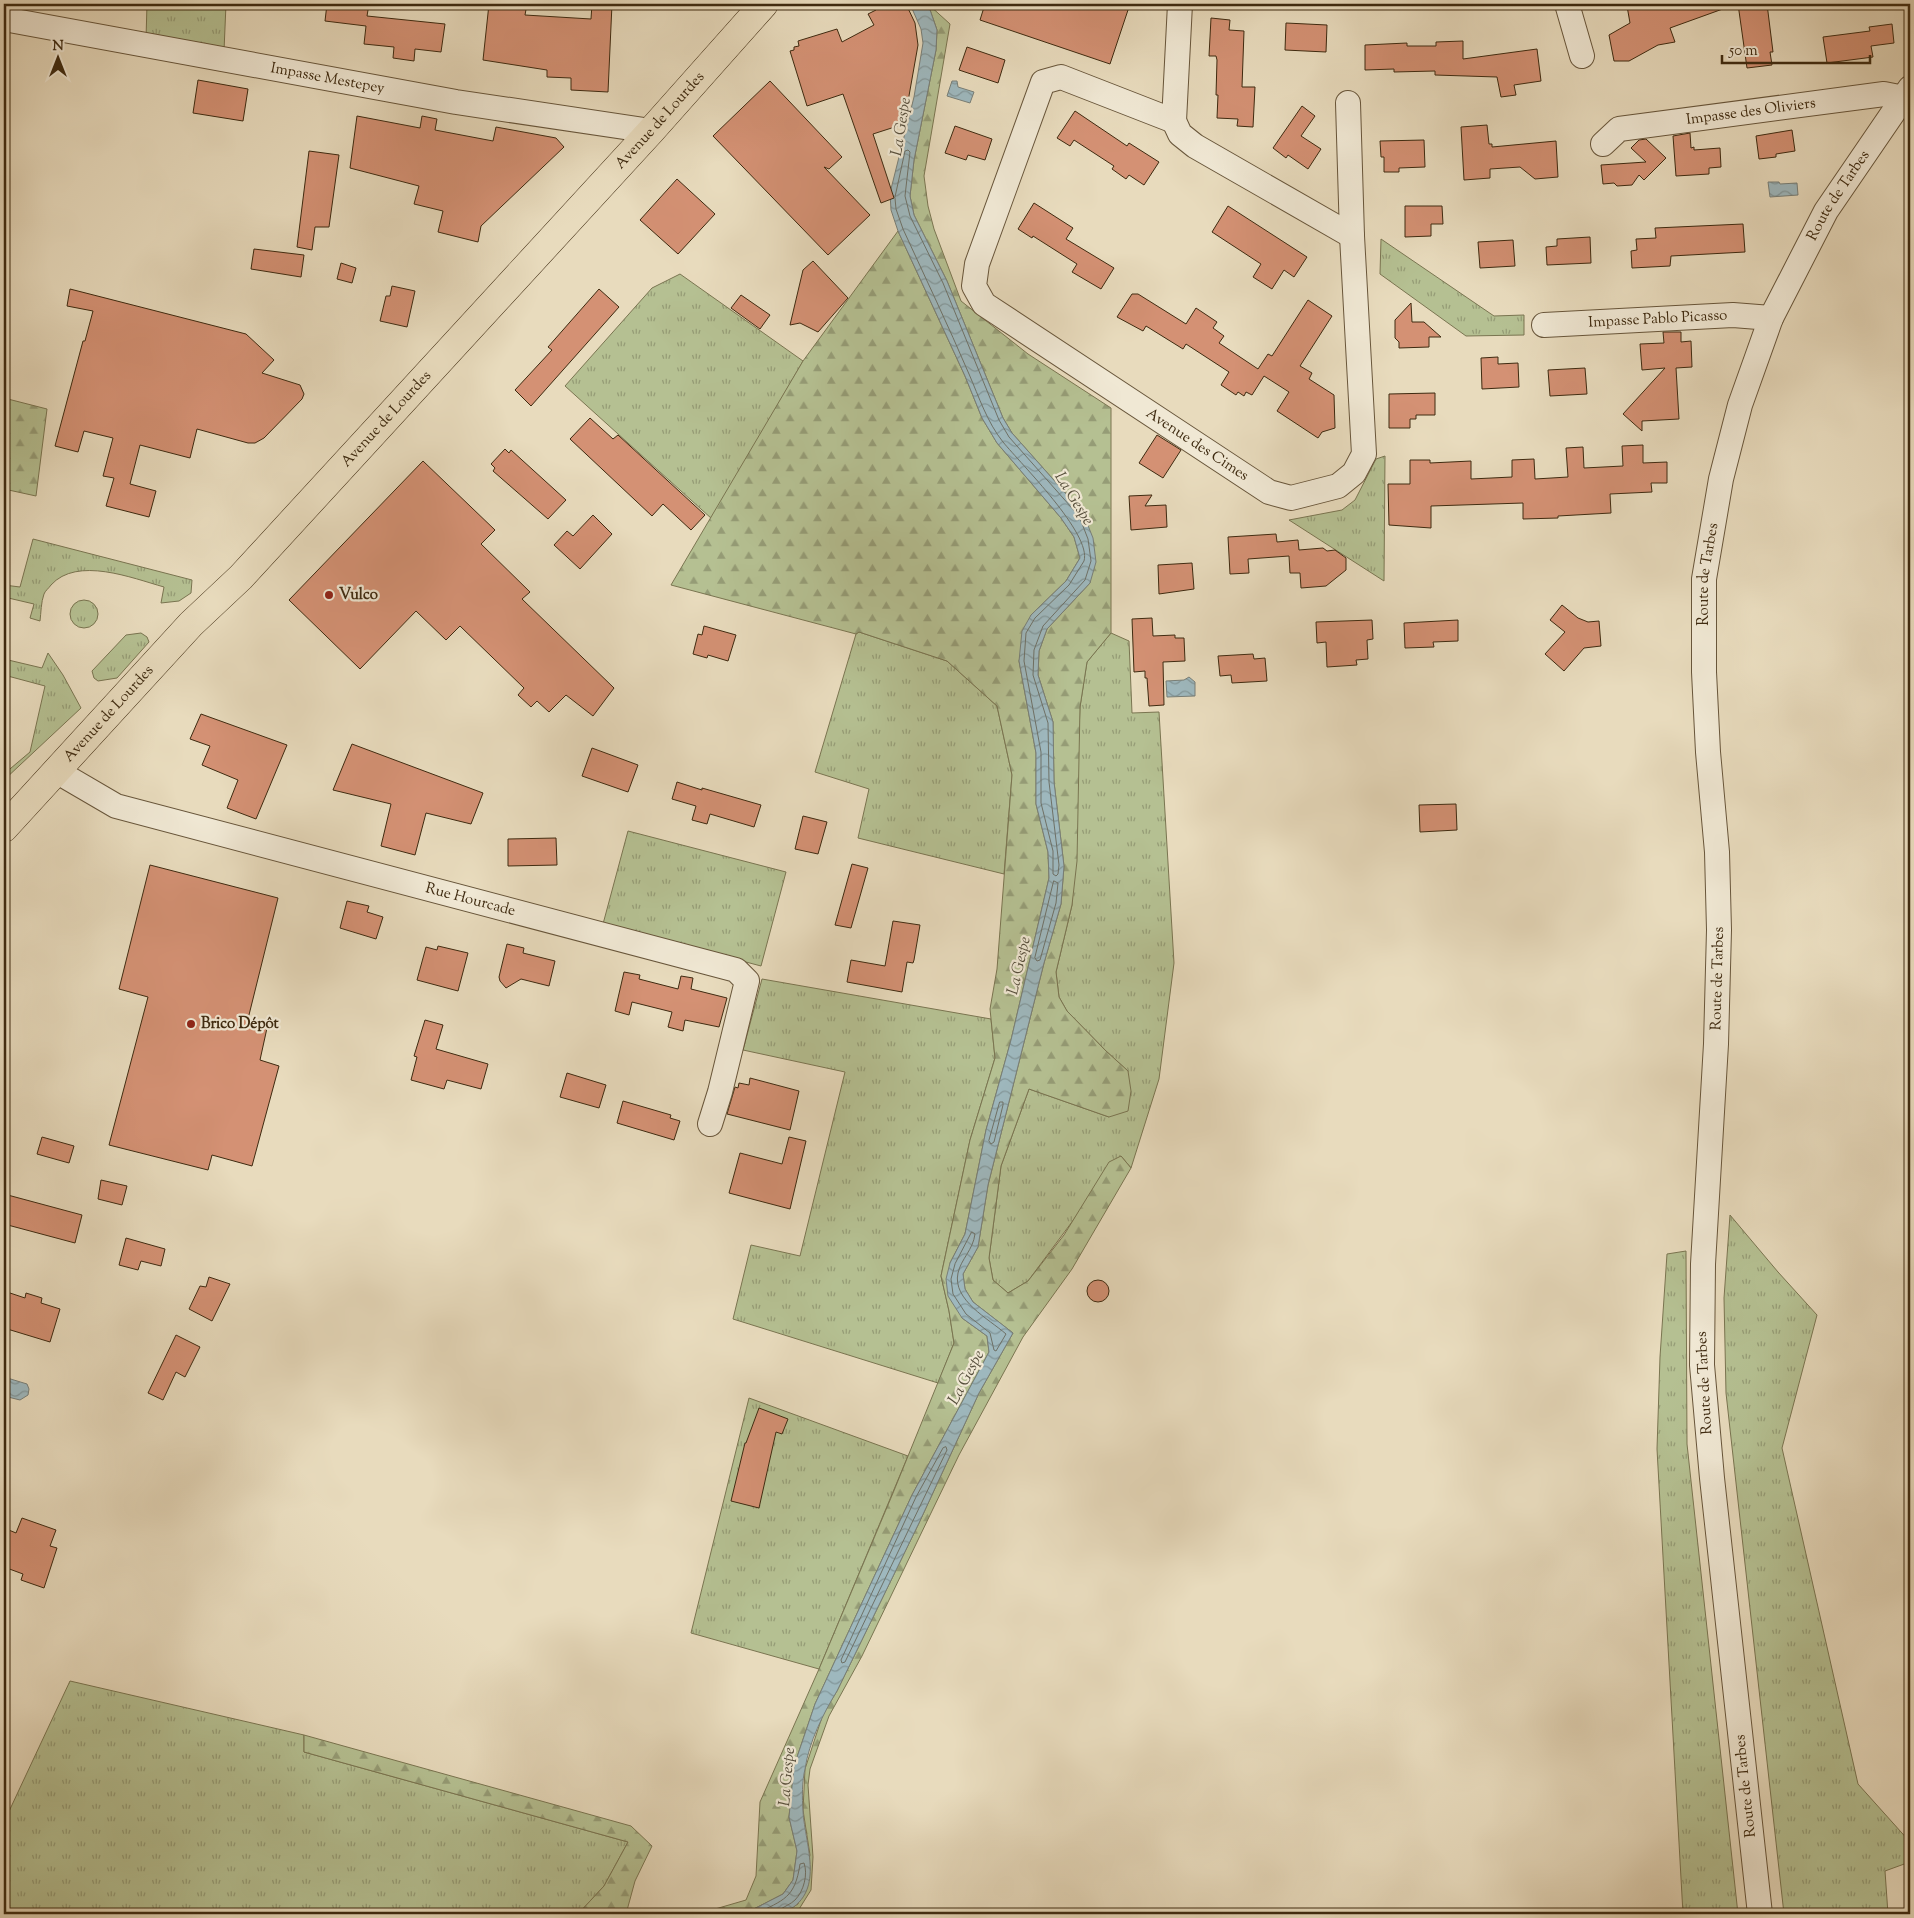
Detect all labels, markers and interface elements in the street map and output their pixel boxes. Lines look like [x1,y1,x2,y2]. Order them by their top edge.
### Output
north arrow [32,32,82,82]
scale bar [1722,32,1869,64]
text: N [52,37,64,57]
text: 50 m [1728,41,1758,62]
street label: Impasse Mestepey [269,58,387,99]
street label: Avenue de Lourdes [610,67,710,174]
street label: Impasse des Oliviers [1685,93,1817,131]
water label: La Gespe [886,96,918,158]
street label: Route de Tarbes [1802,146,1875,245]
street label: Impasse Pablo Picasso [1588,305,1728,333]
street label: Avenue de Lourdes [336,366,436,472]
street label: Avenue des Cimes [1142,403,1253,486]
water label: La Gespe [1048,468,1098,530]
street label: Route de Tarbes [1694,521,1724,626]
place label: Vulco [339,585,378,606]
marker: Vulco [323,589,335,601]
street label: Avenue de Lourdes [59,661,159,767]
street label: Rue Hourcade [423,878,518,922]
street label: Route de Tarbes [1706,926,1730,1031]
water label: La Gespe [1002,935,1038,997]
place label: Brico Dépôt [201,1014,280,1035]
marker: Brico Dépôt [185,1018,197,1030]
street label: Route de Tarbes [1692,1331,1718,1435]
water label: La Gespe [943,1347,991,1409]
street label: Route de Tarbes [1730,1733,1762,1839]
water label: La Gespe [774,1747,802,1807]

